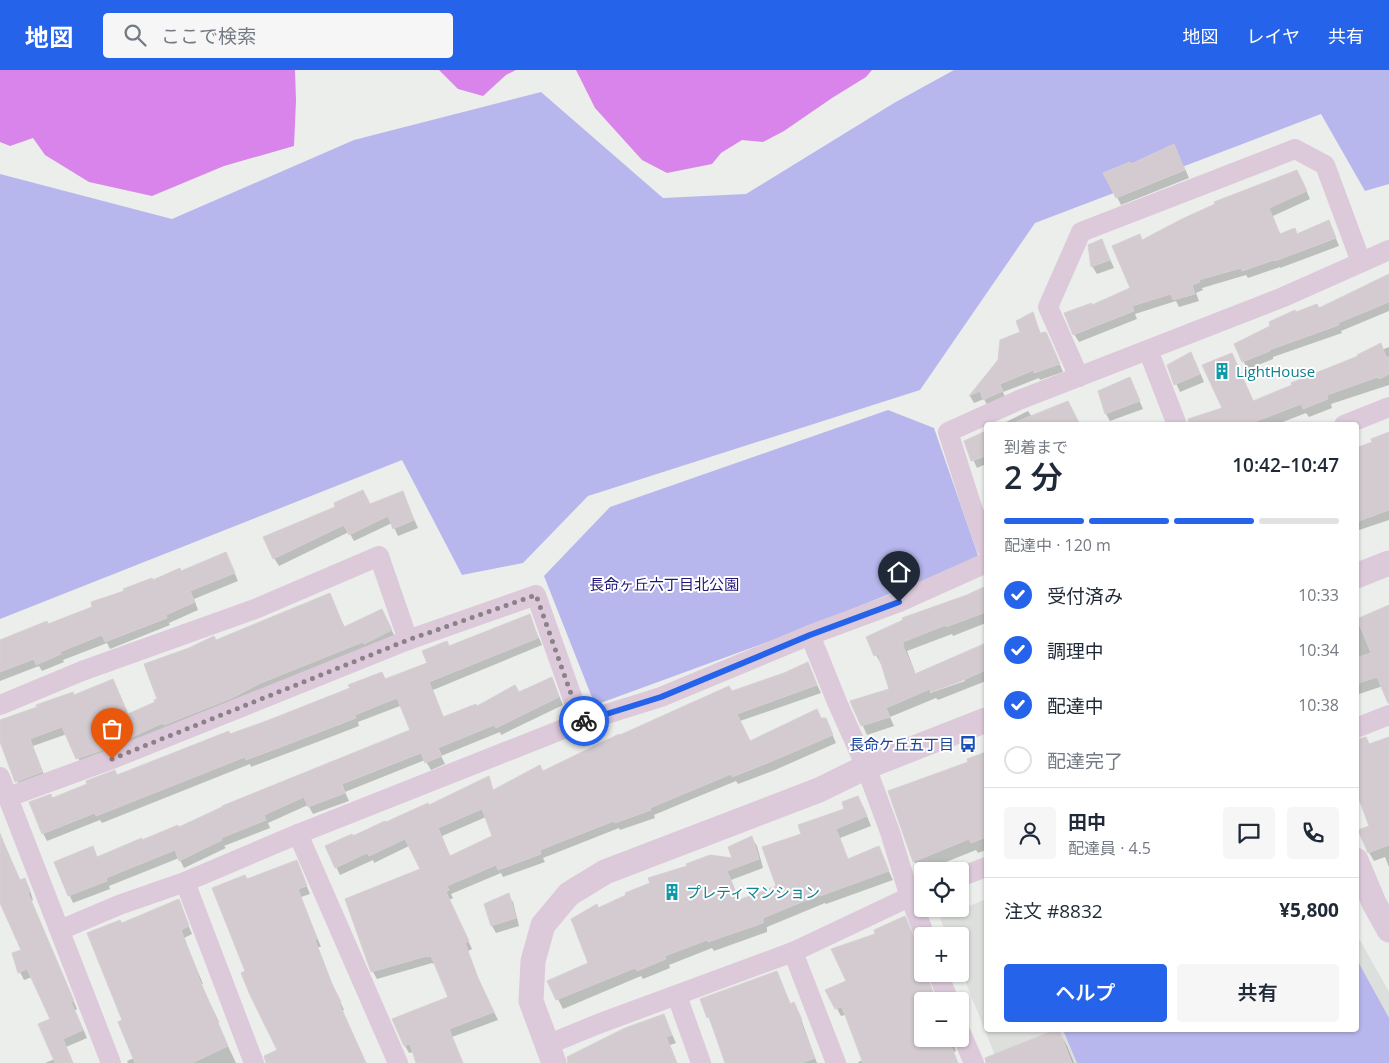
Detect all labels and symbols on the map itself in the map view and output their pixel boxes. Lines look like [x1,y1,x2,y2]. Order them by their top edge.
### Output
building icon: LightHouse [1212,361,1232,381]
place label: LightHouse [1236,361,1315,381]
pin [878,551,920,602]
park label: 長命ヶ丘六丁目北公園 [589,574,739,594]
courier [559,696,609,746]
pin [91,708,133,759]
place label: 長命ケ丘五丁目 [849,734,954,754]
bus stop icon: 長命ケ丘五丁目 [958,734,978,754]
building icon: プレティマンション [662,882,682,902]
place label: プレティマンション [686,882,820,902]

